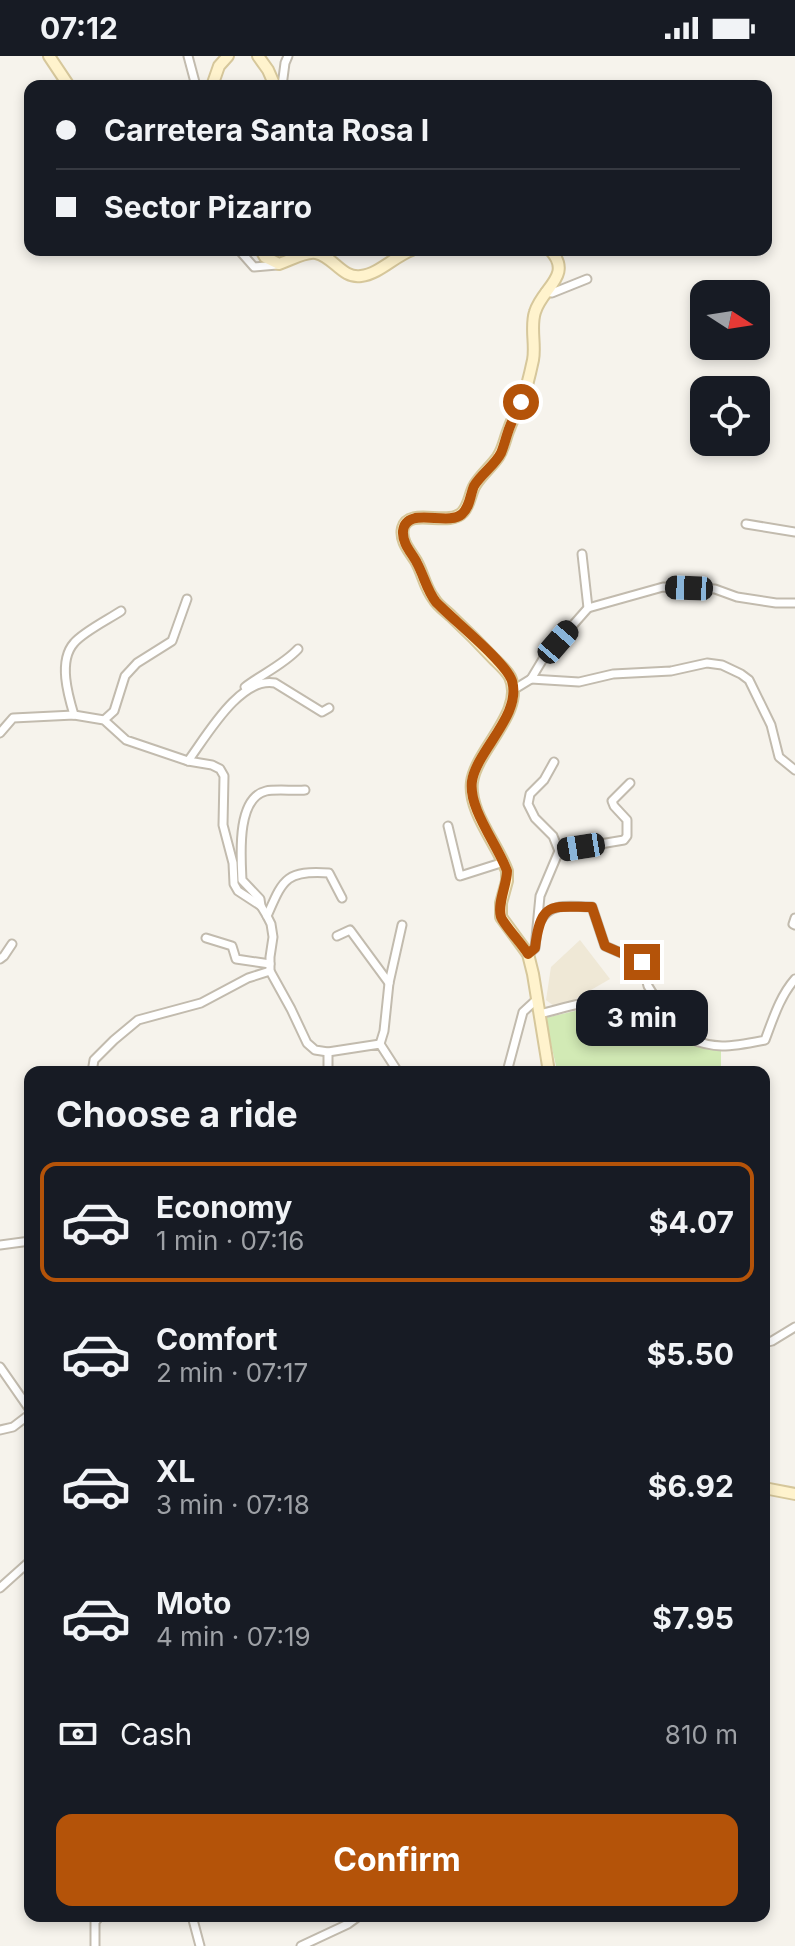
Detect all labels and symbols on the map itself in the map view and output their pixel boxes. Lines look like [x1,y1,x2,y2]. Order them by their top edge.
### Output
north arrow [690,280,770,360]
route start [503,384,539,420]
car [665,575,713,601]
car [533,616,583,668]
car [555,831,607,863]
route end [624,944,660,980]
callout: 3 min [576,990,708,1046]

